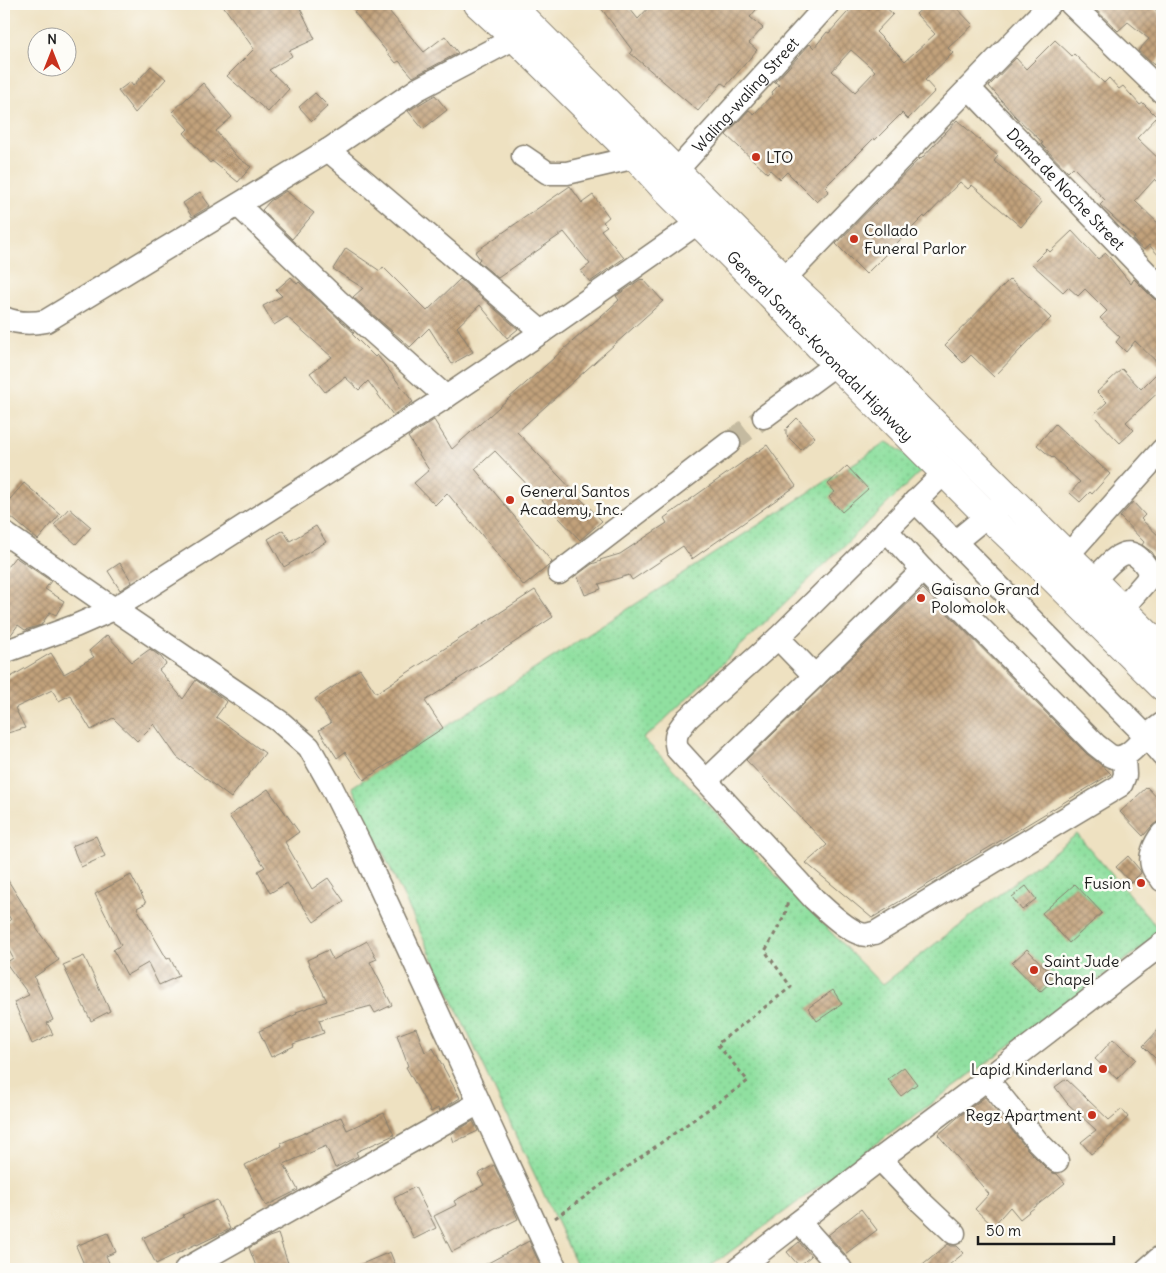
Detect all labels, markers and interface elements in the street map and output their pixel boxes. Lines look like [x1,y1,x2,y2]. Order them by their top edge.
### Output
north arrow [28,28,78,78]
text: N [47,30,57,48]
street label: Waling-waling Street [688,33,803,156]
street label: Dama de Noche Street [1003,124,1130,255]
place label: LTO [766,147,793,167]
marker: LTO [750,151,762,163]
place label: Collado Funeral Parlor [864,220,967,258]
marker: Collado Funeral Parlor [848,233,860,245]
street label: General Santos-Koronadal Highway [723,247,918,446]
place label: General Santos Academy, Inc. [520,481,630,519]
marker: General Santos Academy, Inc. [504,494,516,506]
place label: Gaisano Grand Polomolok [931,579,1039,617]
marker: Gaisano Grand Polomolok [915,592,927,604]
place label: Fusion [1084,873,1131,893]
marker: Fusion [1135,877,1147,889]
place label: Saint Jude Chapel [1044,951,1119,989]
marker: Saint Jude Chapel [1028,964,1040,976]
place label: Lapid Kinderland [971,1059,1093,1079]
marker: Lapid Kinderland [1097,1063,1109,1075]
place label: Regz Apartment [966,1105,1083,1125]
marker: Regz Apartment [1086,1109,1098,1121]
scale bar [978,1213,1115,1245]
text: 50 m [986,1221,1021,1240]

